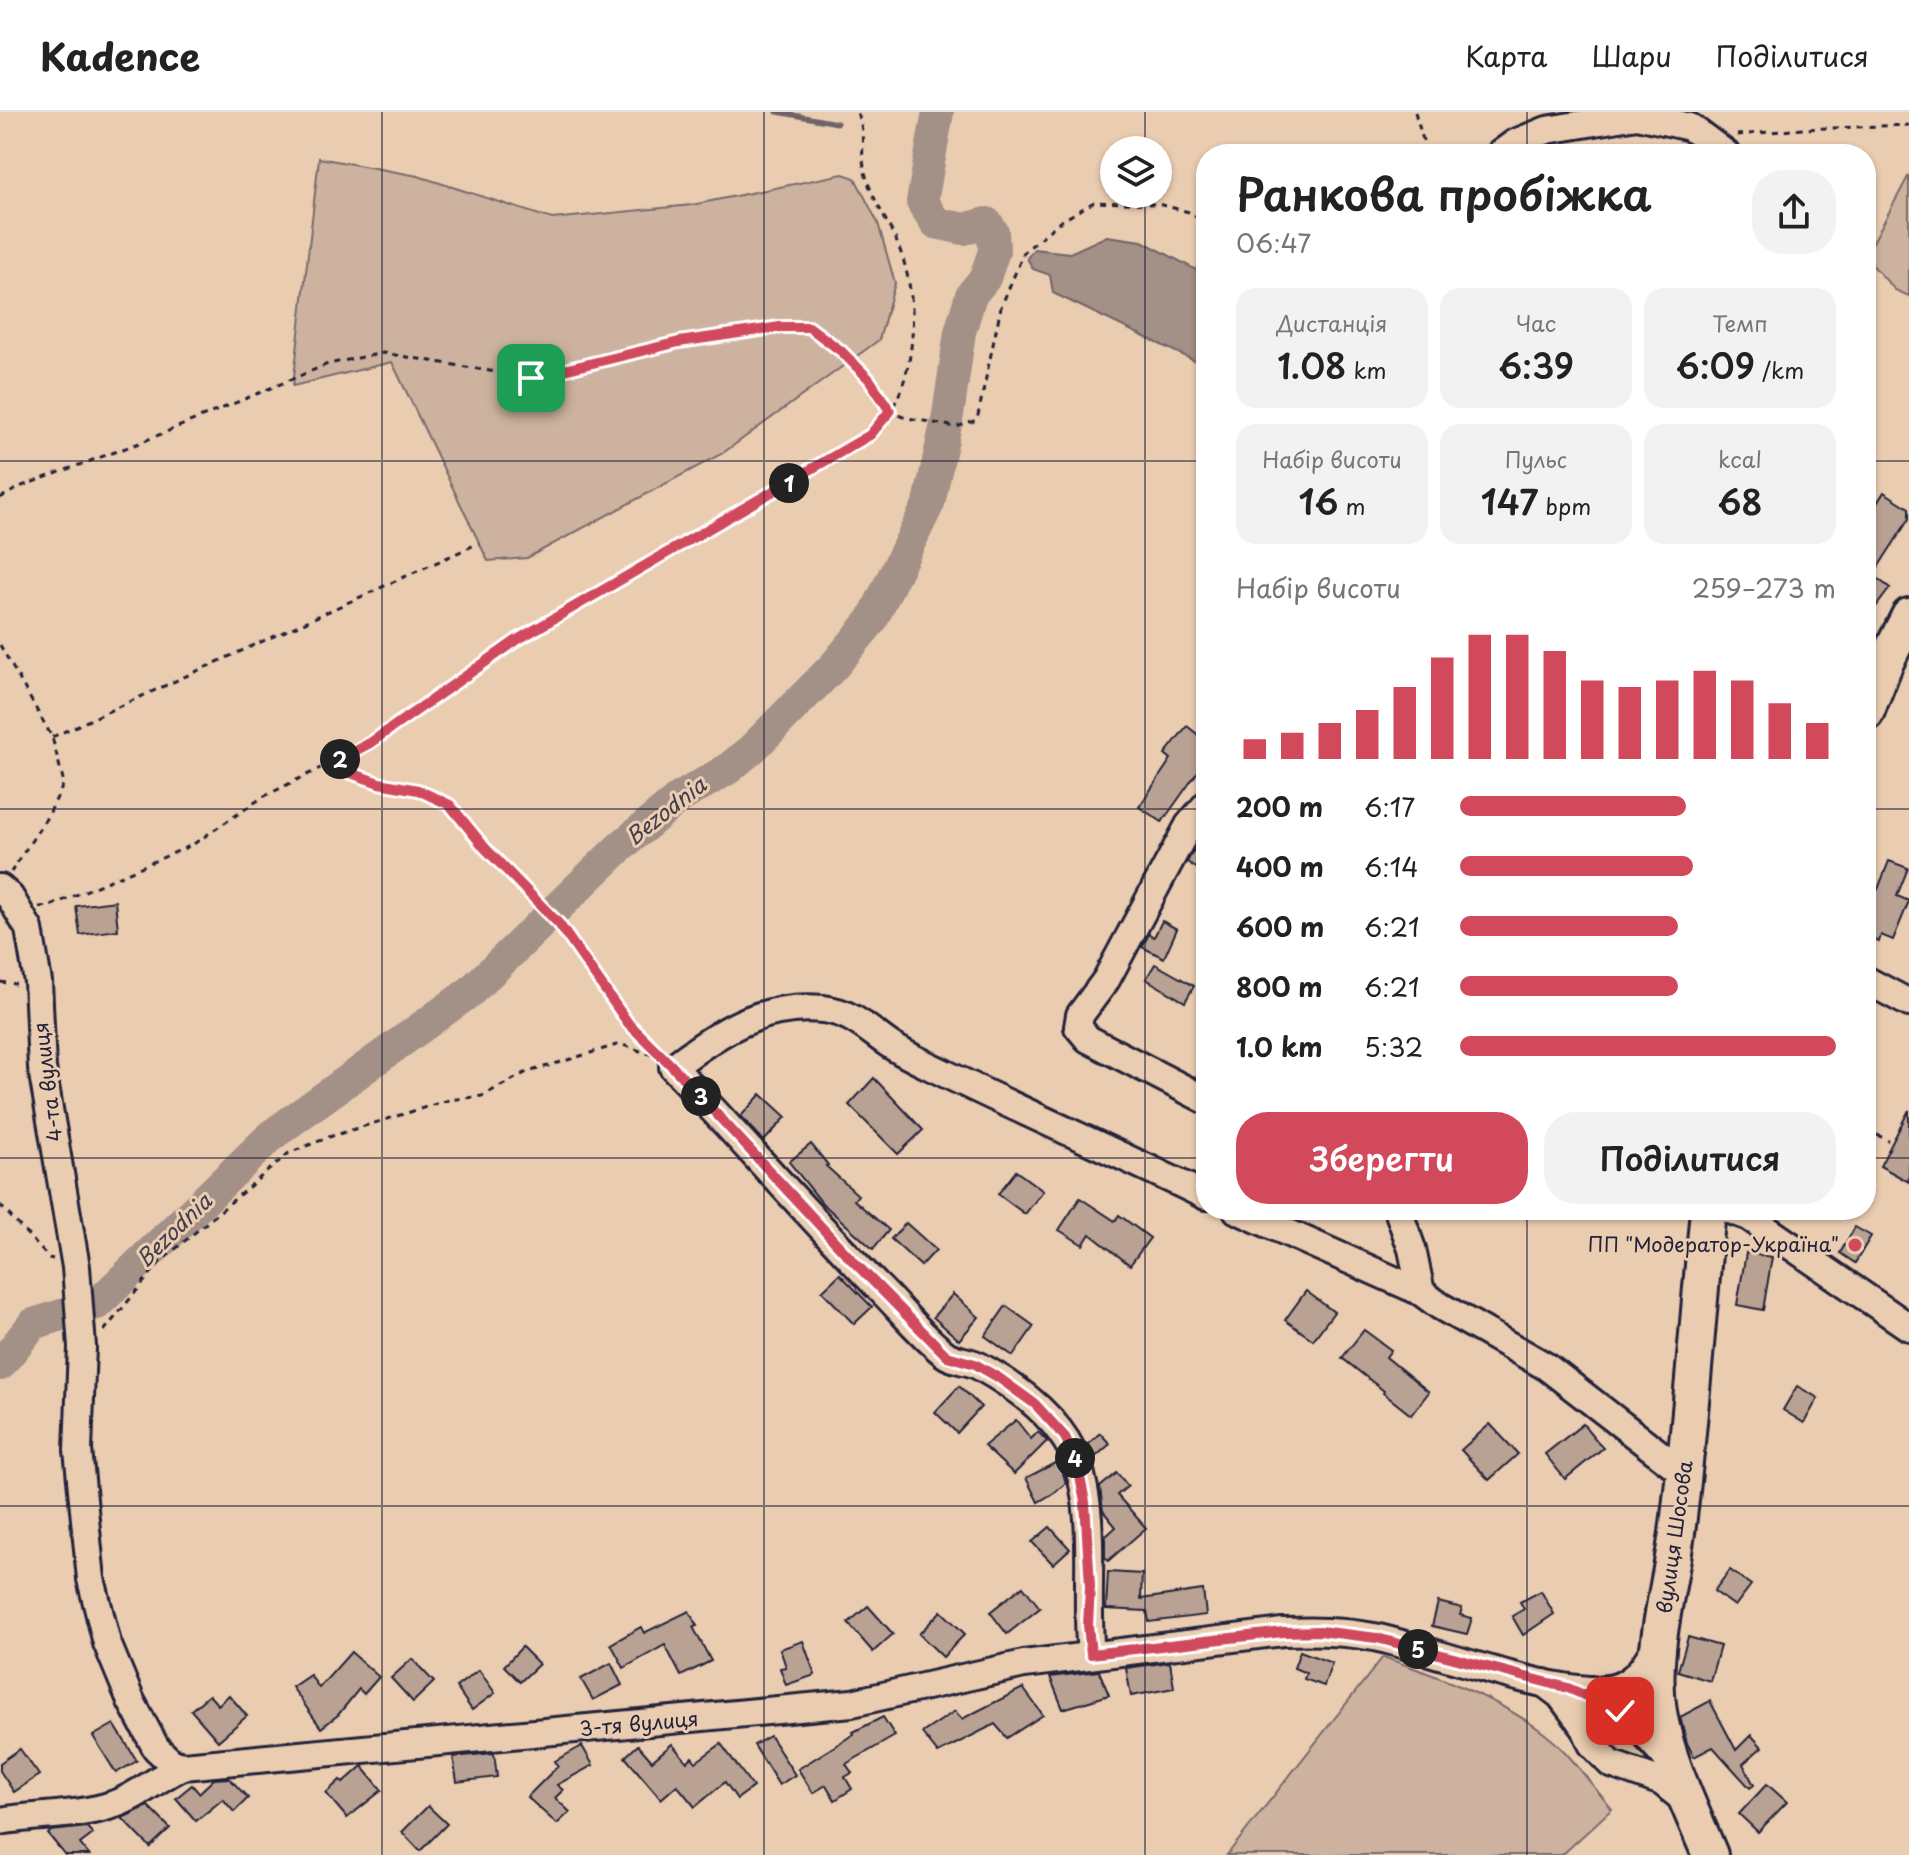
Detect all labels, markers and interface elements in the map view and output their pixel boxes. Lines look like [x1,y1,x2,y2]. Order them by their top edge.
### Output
text: Kadence [40,27,200,84]
text: Карта [1465,34,1547,77]
text: Шари [1591,34,1672,77]
text: Поділитися [1716,34,1869,77]
map controls [1100,136,1172,208]
button: layers [1100,136,1172,208]
text: Ранкова пробіжка [1236,160,1652,226]
button: share [1752,170,1836,254]
text: 06:47 [1236,223,1311,262]
text: Дистанція [1277,306,1387,339]
text: Час [1516,306,1556,339]
text: Темп [1712,306,1768,339]
text: 1.08 [1277,339,1346,391]
text: 6:39 [1498,339,1574,391]
text: 6:09 [1676,339,1755,391]
pin [497,344,565,412]
text: km [1346,353,1387,386]
text: /km [1755,353,1804,386]
icon: arrive [509,356,553,400]
text: Набір висоти [1262,442,1402,475]
text: Пульс [1505,442,1567,475]
text: kcal [1718,442,1762,475]
pin: 1 [769,463,809,503]
text: 1 [784,466,794,499]
text: 16 [1299,475,1338,527]
text: 147 [1481,475,1538,527]
text: 68 [1717,475,1763,527]
text: m [1338,489,1366,522]
text: bpm [1538,489,1591,522]
text: Набір висоти [1236,568,1401,607]
text: 259–273 m [1692,568,1836,607]
pin: 2 [320,739,360,779]
text: 2 [332,742,348,775]
water label: Bezodnia [618,768,713,852]
text: 200 m [1236,787,1323,826]
text: 6:17 [1364,787,1415,826]
text: 400 m [1236,847,1324,886]
text: 6:14 [1364,847,1419,886]
text: 600 m [1236,907,1324,946]
text: 6:21 [1364,907,1420,946]
text: 800 m [1236,967,1323,1006]
text: 6:21 [1364,967,1420,1006]
street label: 4-та вулиця [25,1021,69,1143]
text: 1.0 km [1236,1027,1323,1066]
text: 5:32 [1364,1027,1423,1066]
pin: 3 [681,1076,721,1116]
text: 3 [694,1079,708,1112]
button: Зберегти [1236,1112,1528,1204]
button: Поділитися [1544,1112,1836,1204]
water label: Bezodnia [128,1184,219,1274]
place label: ПП "Модератор-Україна" [1588,1229,1839,1259]
marker: ПП "Модератор-Україна" [1846,1236,1864,1254]
pin: 4 [1055,1438,1095,1478]
text: 4 [1068,1441,1082,1474]
street label: вулиця Шосова [1648,1458,1700,1615]
pin: 5 [1398,1629,1438,1669]
text: 5 [1411,1632,1425,1665]
pin [1586,1677,1654,1745]
icon: check [1598,1689,1642,1733]
street label: 3-тя вулиця [578,1703,700,1743]

